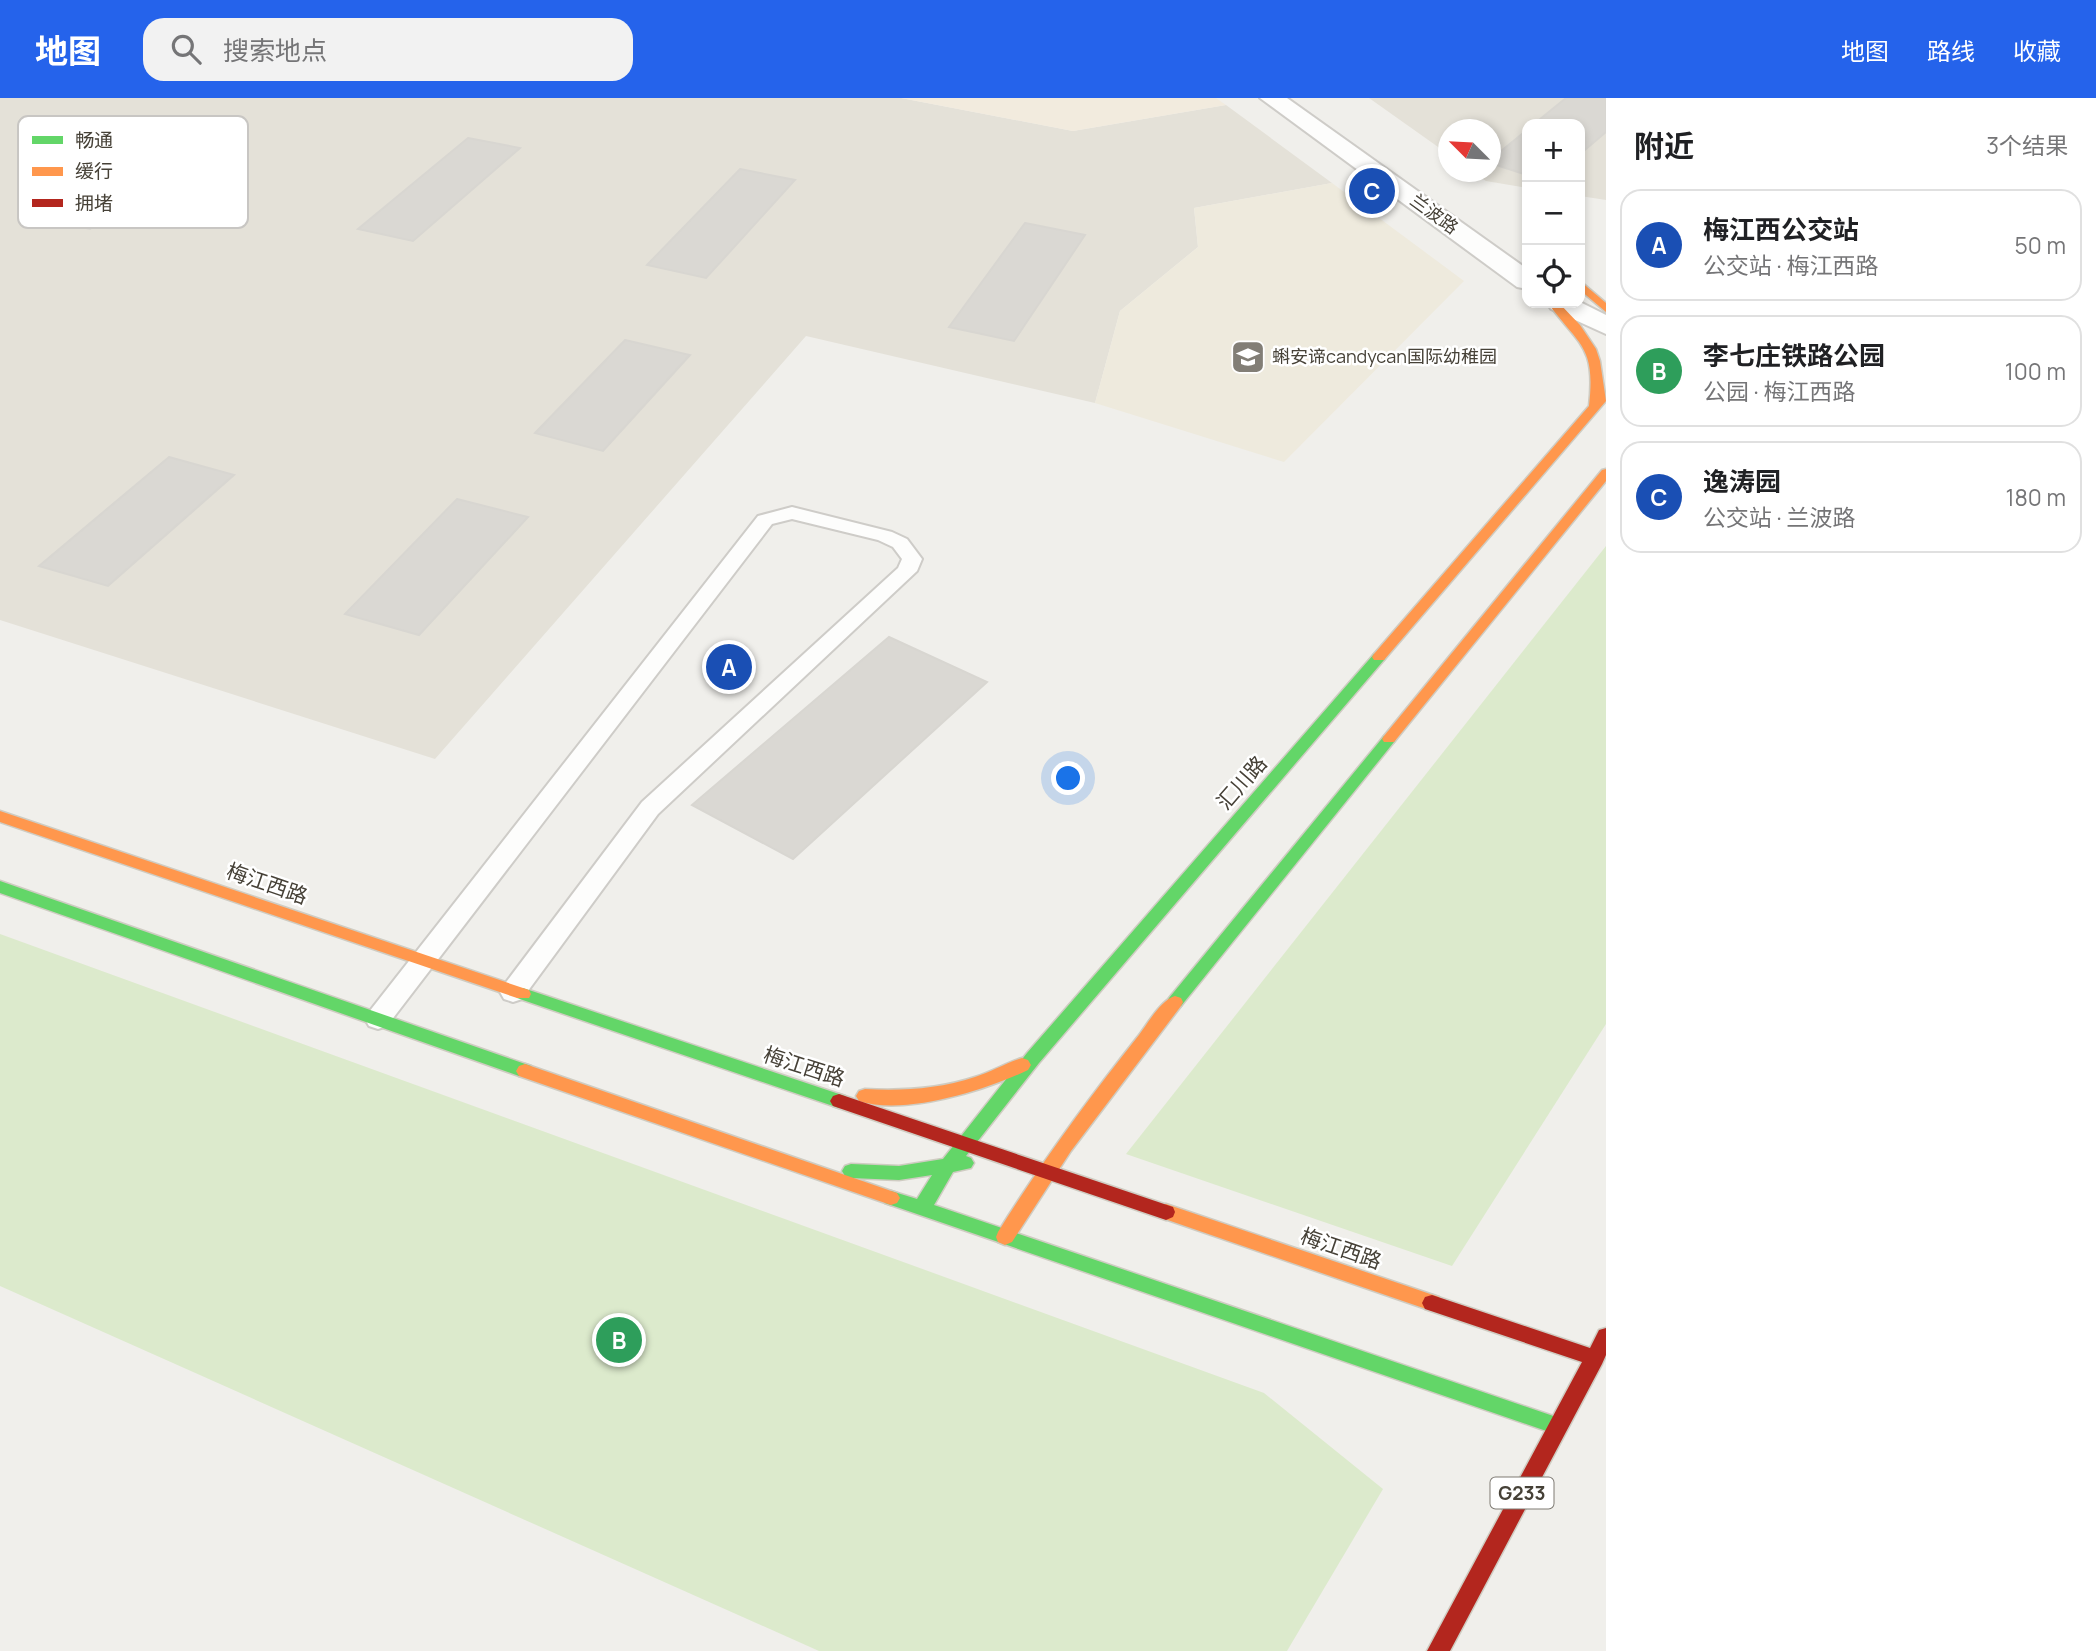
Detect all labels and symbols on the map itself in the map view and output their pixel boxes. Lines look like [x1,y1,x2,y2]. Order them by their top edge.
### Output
legend [18,116,248,228]
north arrow [1438,119,1501,182]
text: 畅通 [75,127,113,153]
text: 缓行 [75,158,113,184]
pin: C [1349,165,1395,217]
street label: 兰波路 [1406,188,1463,239]
text: 拥堵 [75,190,113,216]
school or university icon: 蝌安谛candycan国际幼稚园 [1229,338,1267,376]
place label: 蝌安谛candycan国际幼稚园 [1272,344,1497,368]
pin: A [706,641,752,693]
street label: 汇川路 [1210,749,1272,815]
your location [1051,761,1085,795]
street label: 梅江西路 [223,856,312,910]
street label: 梅江西路 [760,1040,849,1092]
street label: 梅江西路 [1297,1221,1386,1275]
pin: B [596,1314,642,1366]
road number: G233 [1490,1478,1554,1508]

